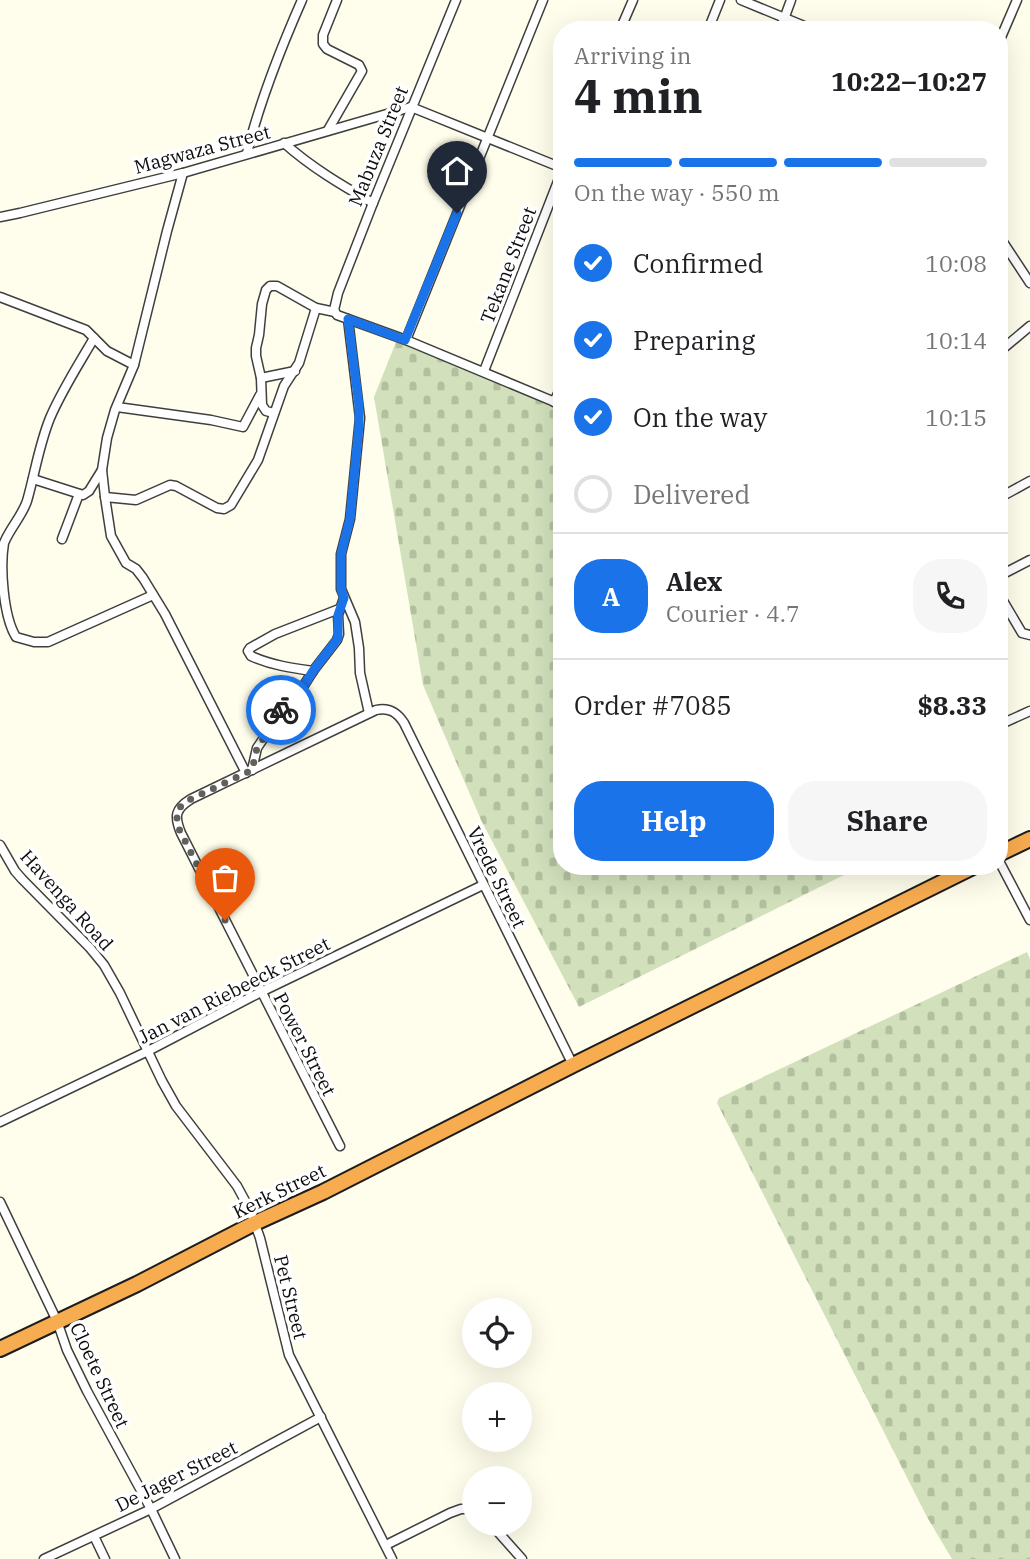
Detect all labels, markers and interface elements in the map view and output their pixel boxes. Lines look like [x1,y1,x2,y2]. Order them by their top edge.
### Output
text: Arriving in [574,40,691,70]
text: 10:22–10:27 [831,64,987,98]
text: 4 min [574,66,703,126]
street label: Mabuza Street [343,82,413,210]
street label: Magwaza Street [131,119,273,179]
pin [427,141,487,213]
icon: home [438,152,476,190]
text: On the way · 550 m [574,177,780,207]
street label: Tekane Street [475,203,541,327]
icon: check [574,244,612,282]
text: Confirmed [633,246,764,280]
text: 10:08 [925,248,987,278]
icon: check [574,321,612,359]
text: Preparing [633,323,755,357]
text: 10:14 [925,325,987,355]
icon: check [574,398,612,436]
text: On the way [633,400,767,434]
text: 10:15 [925,402,987,432]
text: Delivered [633,477,750,511]
button: phone [913,559,987,633]
text: Alex [666,564,722,598]
text: A [602,579,620,613]
text: Courier · 4.7 [666,598,800,628]
courier [246,675,316,745]
text: Order #7085 [574,688,732,722]
text: $8.33 [917,688,987,722]
icon: bike [262,691,300,729]
button: Help [574,781,774,861]
button: Share [788,781,987,861]
street label: Vrede Street [462,822,532,932]
street label: Havenga Road [15,845,119,955]
pin [195,848,255,920]
icon: bag [206,859,244,897]
street label: Jan van Riebeeck Street [134,931,334,1049]
street label: Power Street [269,988,341,1100]
street label: Kerk Street [229,1158,330,1224]
street label: Pet Street [269,1252,313,1342]
map controls [462,1298,532,1536]
button: locate [462,1298,532,1368]
street label: Cloete Street [65,1318,135,1432]
button: + [462,1382,532,1452]
street label: De Jager Street [111,1435,241,1517]
button: − [462,1466,532,1536]

